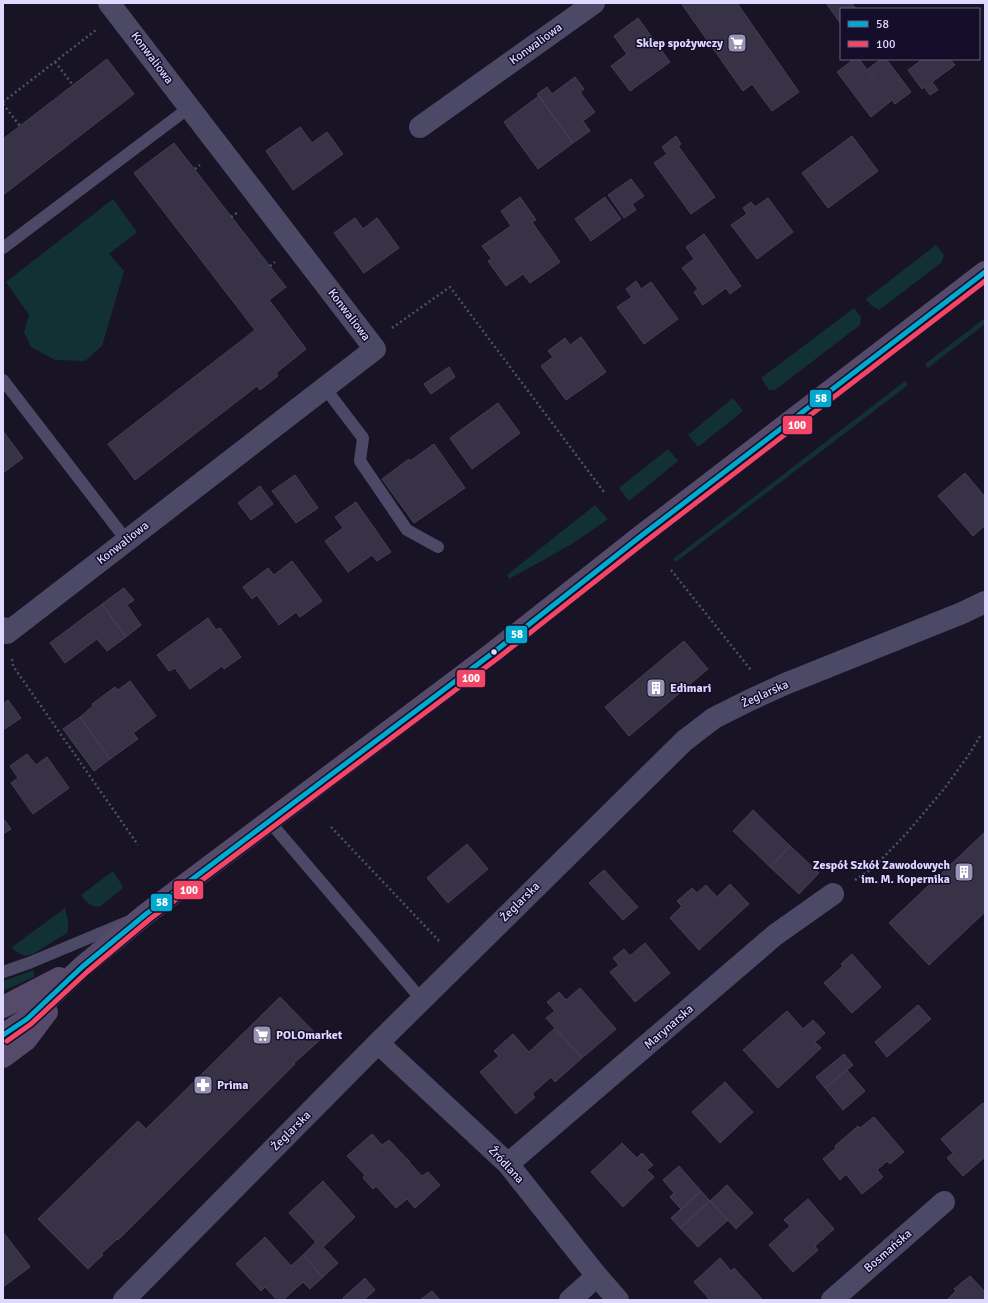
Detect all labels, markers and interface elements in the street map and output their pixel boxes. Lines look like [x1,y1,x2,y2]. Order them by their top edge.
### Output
legend [840,8,980,60]
text: 58 [876,17,889,32]
street label: Konwaliowa [507,20,565,68]
street label: Konwaliowa [127,29,177,87]
supermarket icon: Sklep spożywczy [726,32,748,54]
place label: Sklep spożywczy [636,36,723,51]
text: 100 [876,37,895,52]
street label: Konwaliowa [324,286,374,344]
line badge: 58 [809,389,832,408]
text: 58 [815,392,827,405]
line badge: 100 [782,415,813,435]
text: 100 [788,419,806,432]
street label: Konwaliowa [94,518,152,568]
line badge: 58 [505,625,528,644]
text: 58 [511,628,523,641]
unlabelled marker [489,647,499,657]
line badge: 100 [456,669,486,688]
text: 100 [462,672,480,685]
building icon: Edimari [645,677,667,699]
street label: Żeglarska [739,677,791,711]
place label: Edimari [670,681,711,696]
place label: Zespół Szkół Zawodowych im. M. Kopernika [813,858,950,887]
building icon: Zespół Szkół Zawodowych im. M. Kopernika [953,861,975,883]
street label: Żeglarska [497,879,543,925]
line badge: 100 [173,880,204,900]
text: 100 [180,884,198,897]
line badge: 58 [150,893,173,912]
text: 58 [156,896,168,909]
street label: Marynarska [641,1001,697,1053]
supermarket icon: POLOmarket [251,1024,273,1046]
place label: POLOmarket [276,1028,343,1043]
pharmacy icon: Prima [192,1074,214,1096]
place label: Prima [217,1078,248,1093]
street label: Żeglarska [268,1108,314,1154]
street label: Źródlana [485,1143,527,1187]
street label: Bosmańska [861,1226,915,1276]

